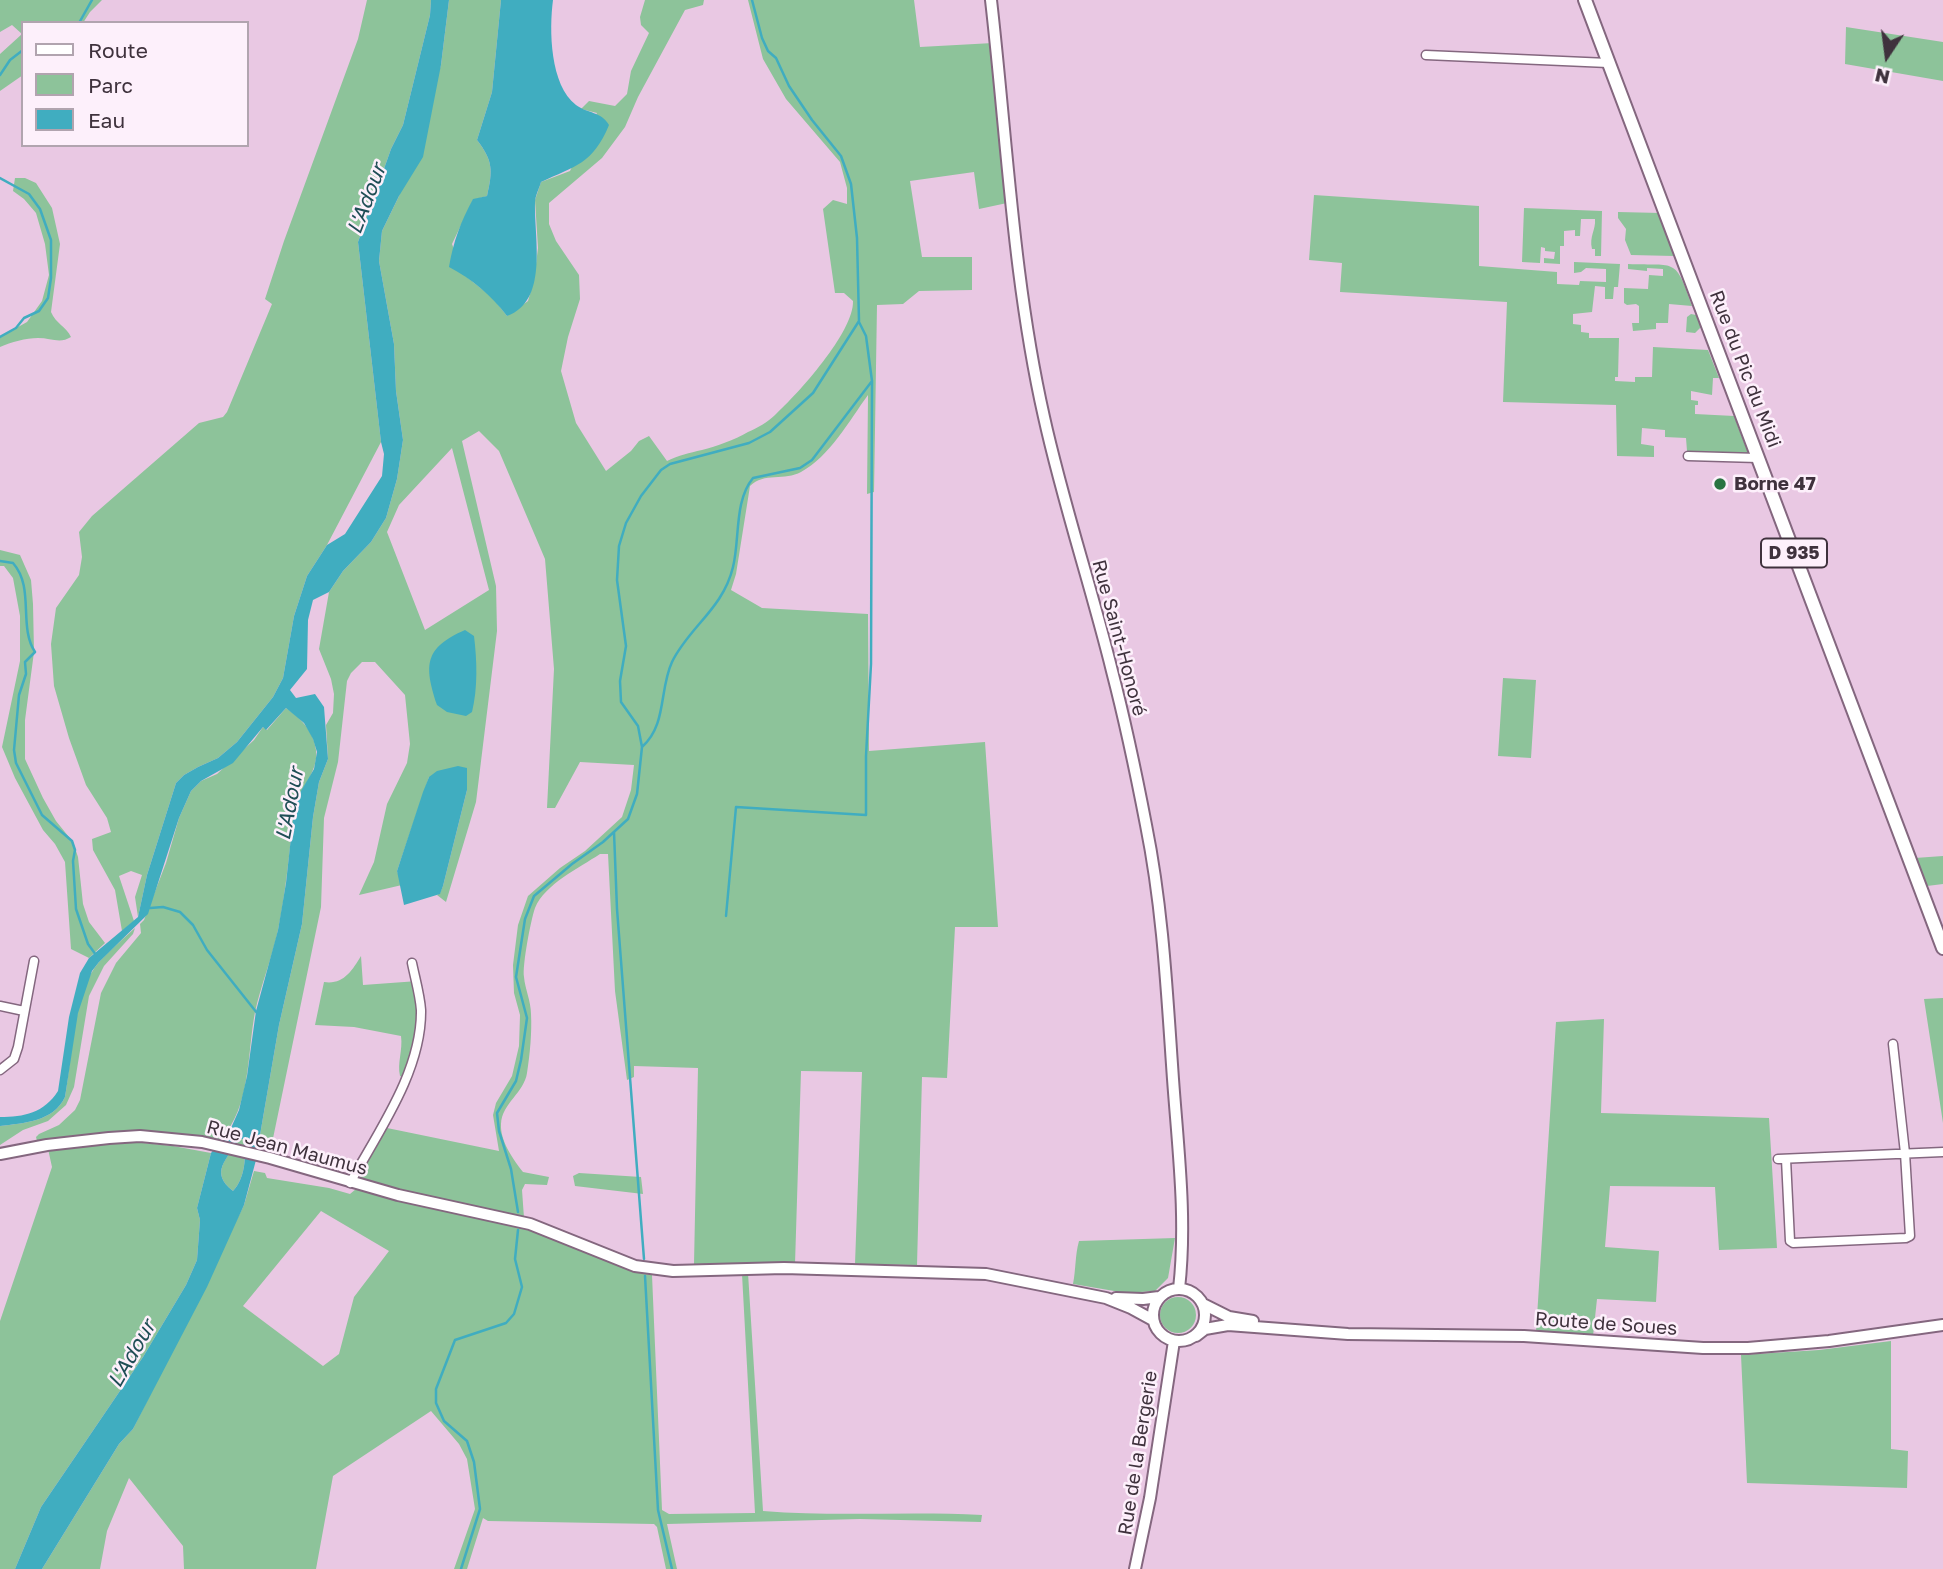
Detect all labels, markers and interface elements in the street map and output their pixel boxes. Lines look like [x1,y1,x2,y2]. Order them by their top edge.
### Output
legend [21,21,248,147]
north arrow [1852,21,1922,91]
text: Route [88,37,148,63]
text: N [1873,64,1892,90]
text: Parc [88,72,133,98]
text: Eau [88,107,125,133]
water label: L'Adour [342,160,392,238]
street label: Rue du Pic du Midi [1705,287,1785,451]
place label: Borne 47 [1734,473,1816,495]
marker: Borne 47 [1712,476,1728,492]
road number: D 935 [1761,538,1827,568]
street label: Rue Saint-Honoré [1087,557,1151,719]
water label: L'Adour [271,766,309,842]
street label: Rue Jean Maumus [204,1116,370,1180]
street label: Route de Soues [1534,1308,1678,1340]
water label: L'Adour [103,1316,161,1392]
street label: Rue de la Bergerie [1114,1369,1162,1537]

